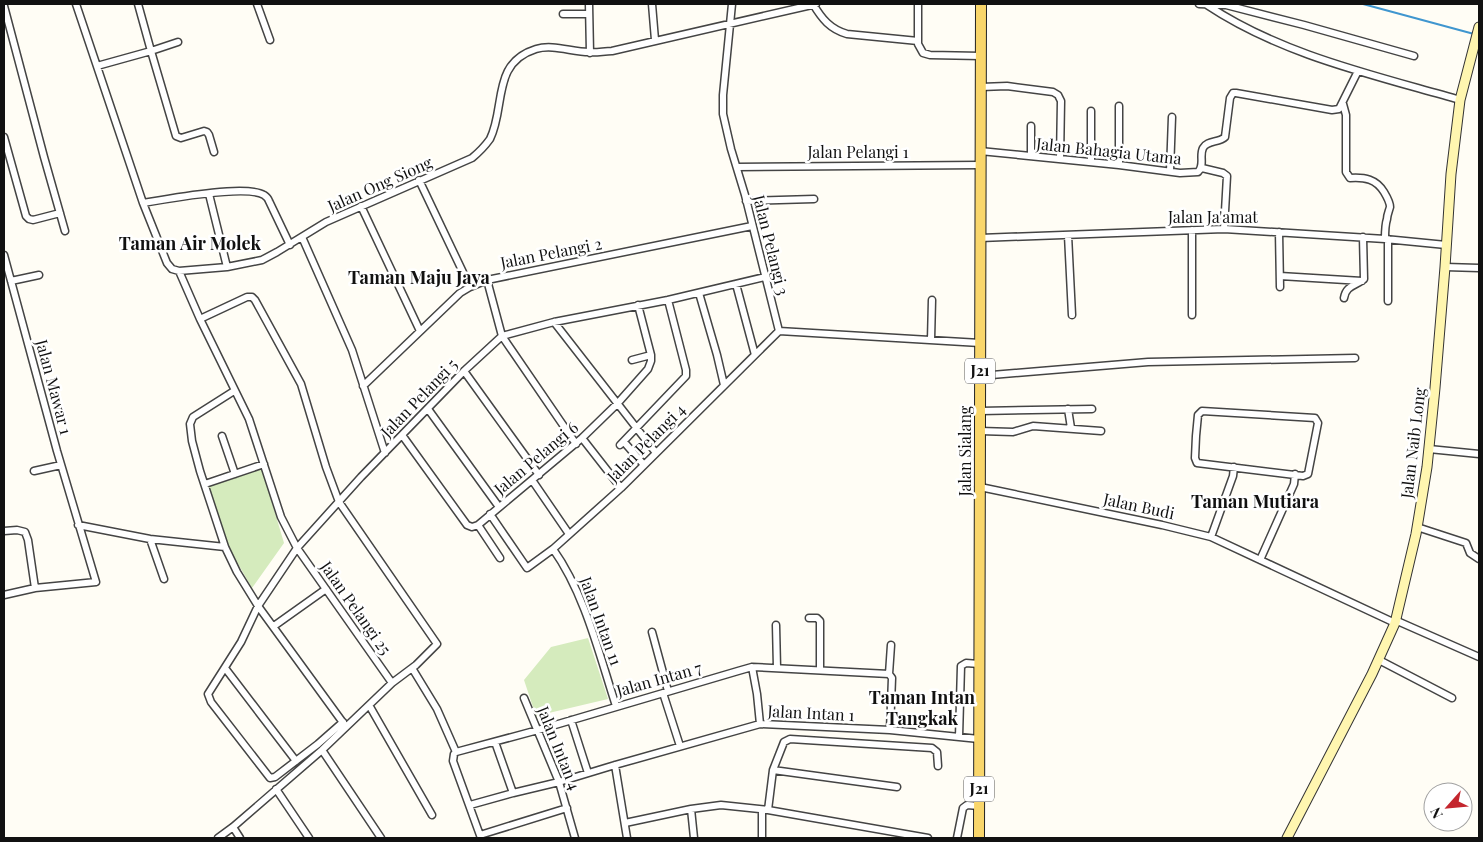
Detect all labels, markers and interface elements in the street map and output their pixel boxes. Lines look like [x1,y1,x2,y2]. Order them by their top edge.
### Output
street label: Jalan Bahagia Utama [1034,132,1183,169]
street label: Jalan Pelangi 1 [806,141,909,162]
street label: Jalan Ong Siong [323,151,436,216]
street label: Jalan Pelangi 3 [749,192,794,297]
street label: Jalan Ja'amat [1167,206,1258,227]
district label: Taman Air Molek [119,231,262,255]
street label: Jalan Pelangi 2 [497,232,603,273]
district label: Taman Maju Jaya [348,265,491,289]
street label: Jalan Mawar 1 [31,336,77,437]
street label: Jalan Pelangi 5 [375,354,462,442]
road number: J21 [965,358,995,384]
street label: Jalan Naib Long [1395,386,1430,501]
street label: Jalan Pelangi 4 [601,399,689,487]
street label: Jalan Sialang [954,405,975,497]
street label: Jalan Pelangi 6 [489,416,582,500]
street label: Jalan Budi [1101,488,1177,523]
district label: Taman Mutiara [1191,489,1320,513]
street label: Jalan Pelangi 25 [316,556,396,659]
street label: Jalan Intan 11 [575,573,627,668]
street label: Jalan Intan 7 [613,656,704,701]
district label: Taman Intan Tangkak [869,685,975,730]
street label: Jalan Intan 1 [766,700,855,725]
street label: Jalan Intan 4 [533,702,586,793]
road number: J21 [964,776,994,802]
north arrow [1423,782,1473,832]
text: N [1425,804,1447,822]

